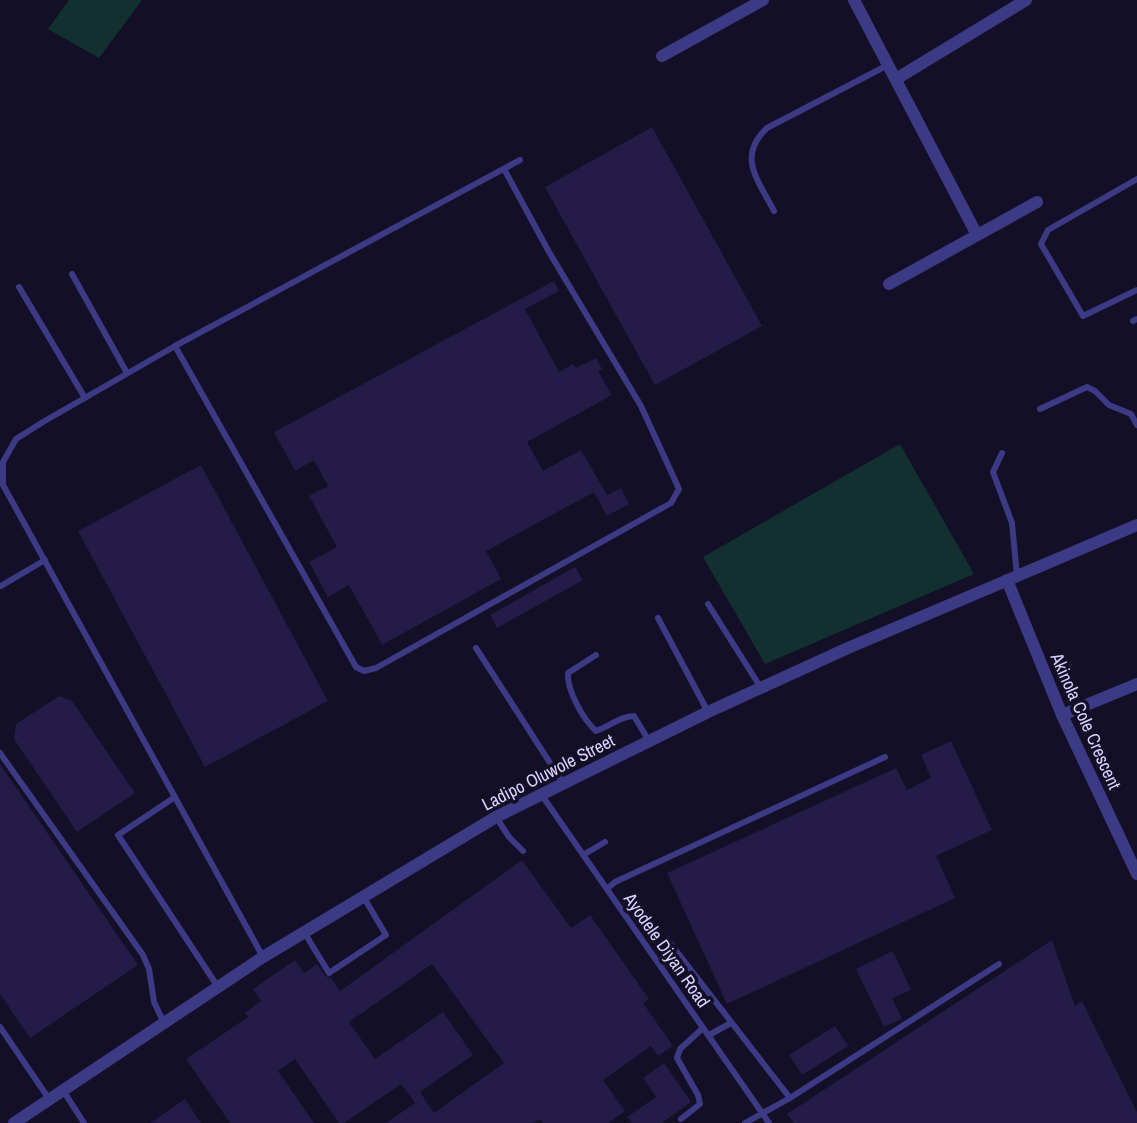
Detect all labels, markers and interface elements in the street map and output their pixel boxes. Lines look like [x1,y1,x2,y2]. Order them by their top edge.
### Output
street label: Akinola Cole Crescent [1044,648,1127,793]
street label: Ladipo Oluwole Street [477,728,619,816]
street label: Ayodele Diyan Road [617,887,716,1013]

